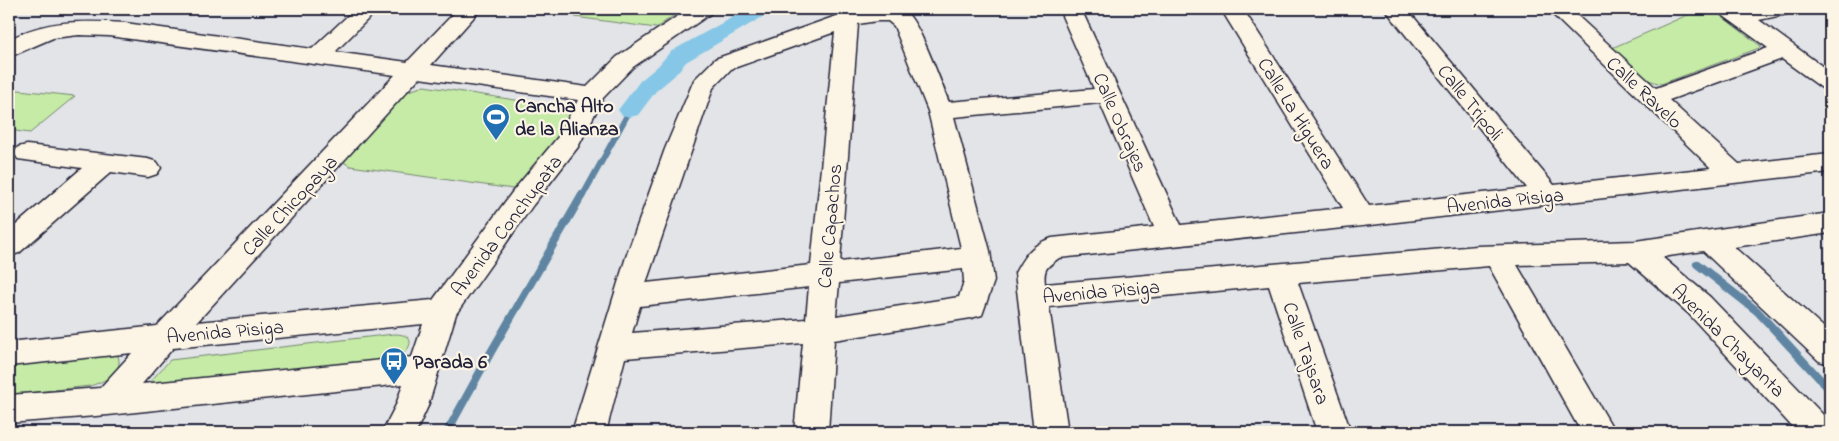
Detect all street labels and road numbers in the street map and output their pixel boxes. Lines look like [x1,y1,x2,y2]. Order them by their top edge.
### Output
street label: Calle Ravelo [1599,51,1688,137]
street label: Calle La Higuera [1248,53,1341,176]
street label: Calle Tripoli [1429,59,1509,148]
street label: Calle Obrajes [1084,69,1154,177]
street label: Calle Chicopaya [236,149,346,264]
street label: Avenida Conchupata [445,150,571,303]
street label: Calle Capachos [812,163,851,290]
street label: Avenida Pisiga [1445,182,1565,224]
street label: Avenida Pisiga [1041,274,1161,314]
street label: Avenida Chayanta [1664,278,1791,405]
street label: Calle Tajsara [1274,299,1336,409]
street label: Avenida Pisiga [165,314,285,354]

